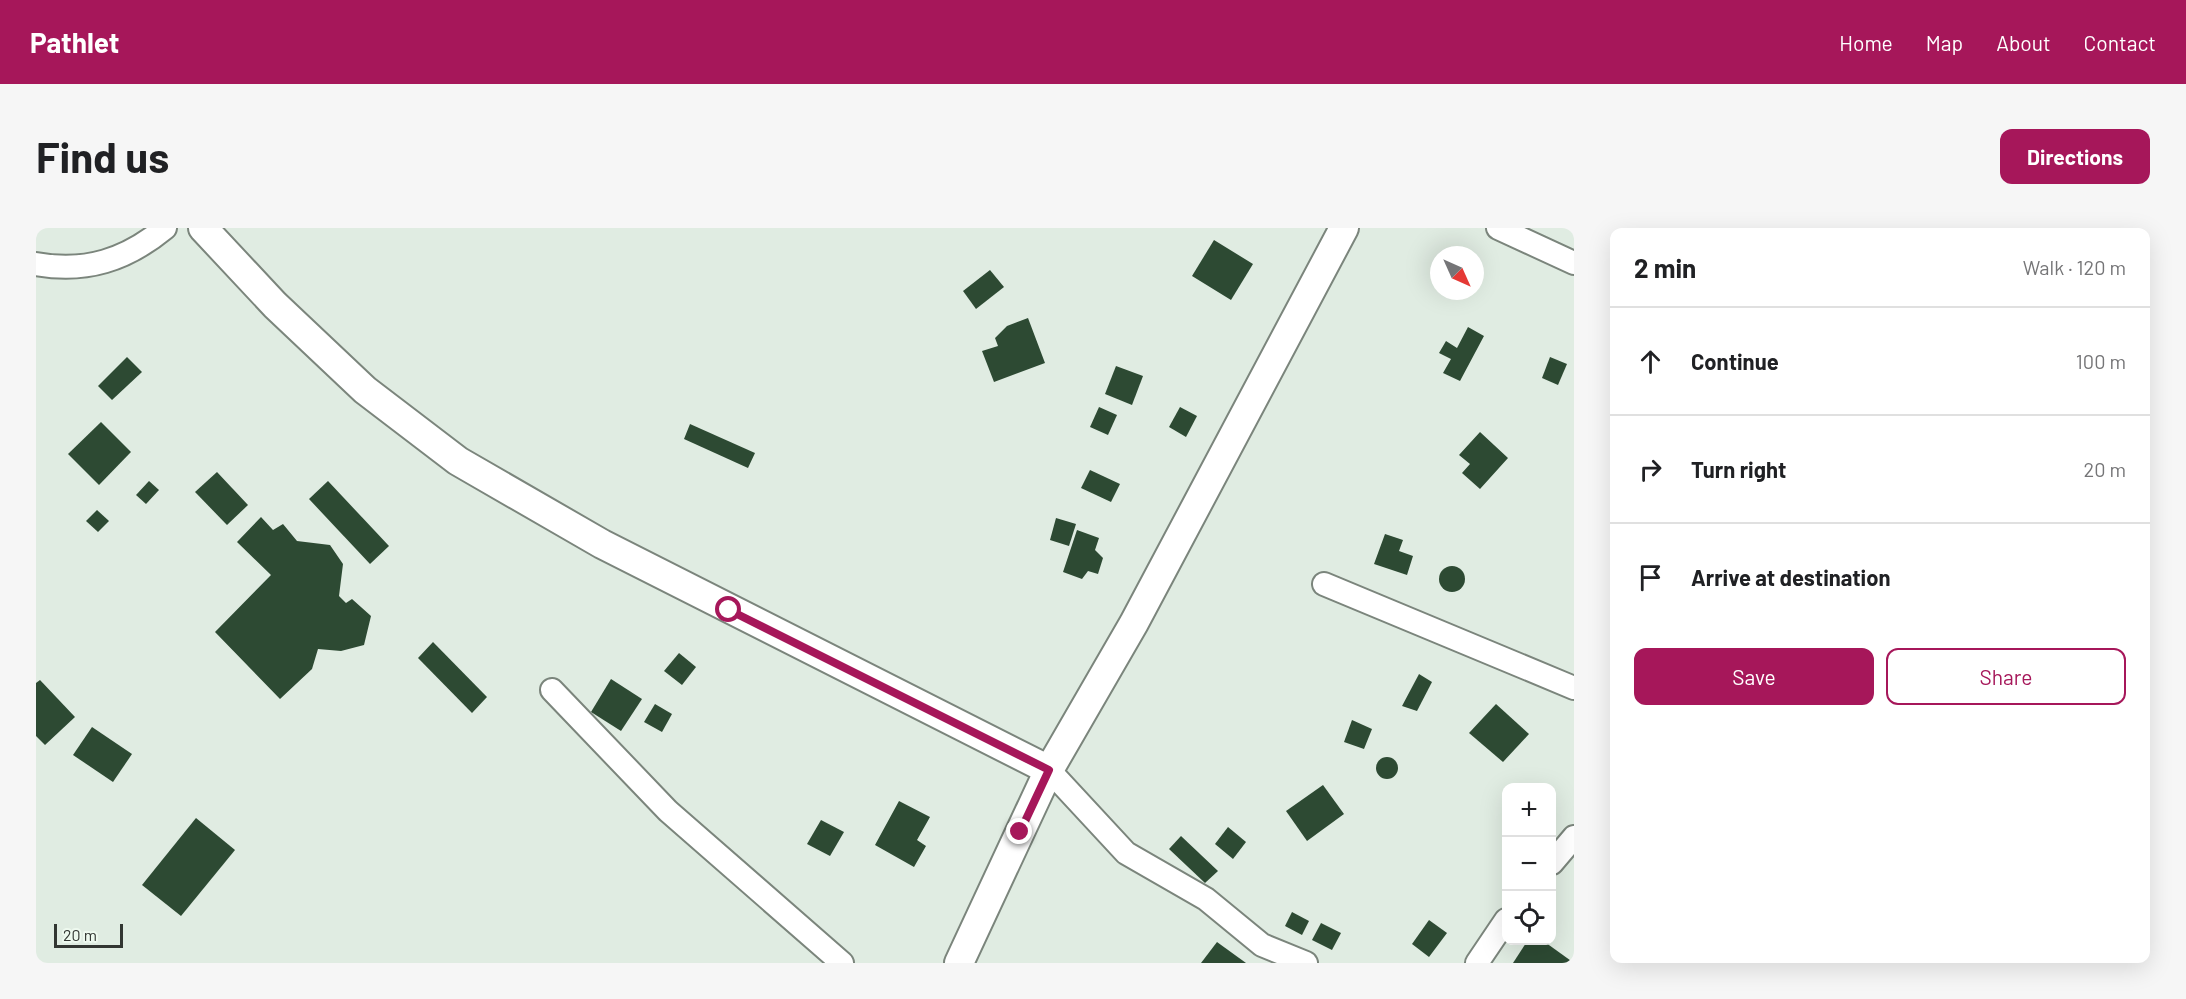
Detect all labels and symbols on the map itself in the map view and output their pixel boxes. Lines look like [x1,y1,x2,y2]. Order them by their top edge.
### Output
north arrow [1430,246,1484,300]
route start [715,596,741,622]
route end [1006,818,1032,844]
scale bar [54,921,123,948]

